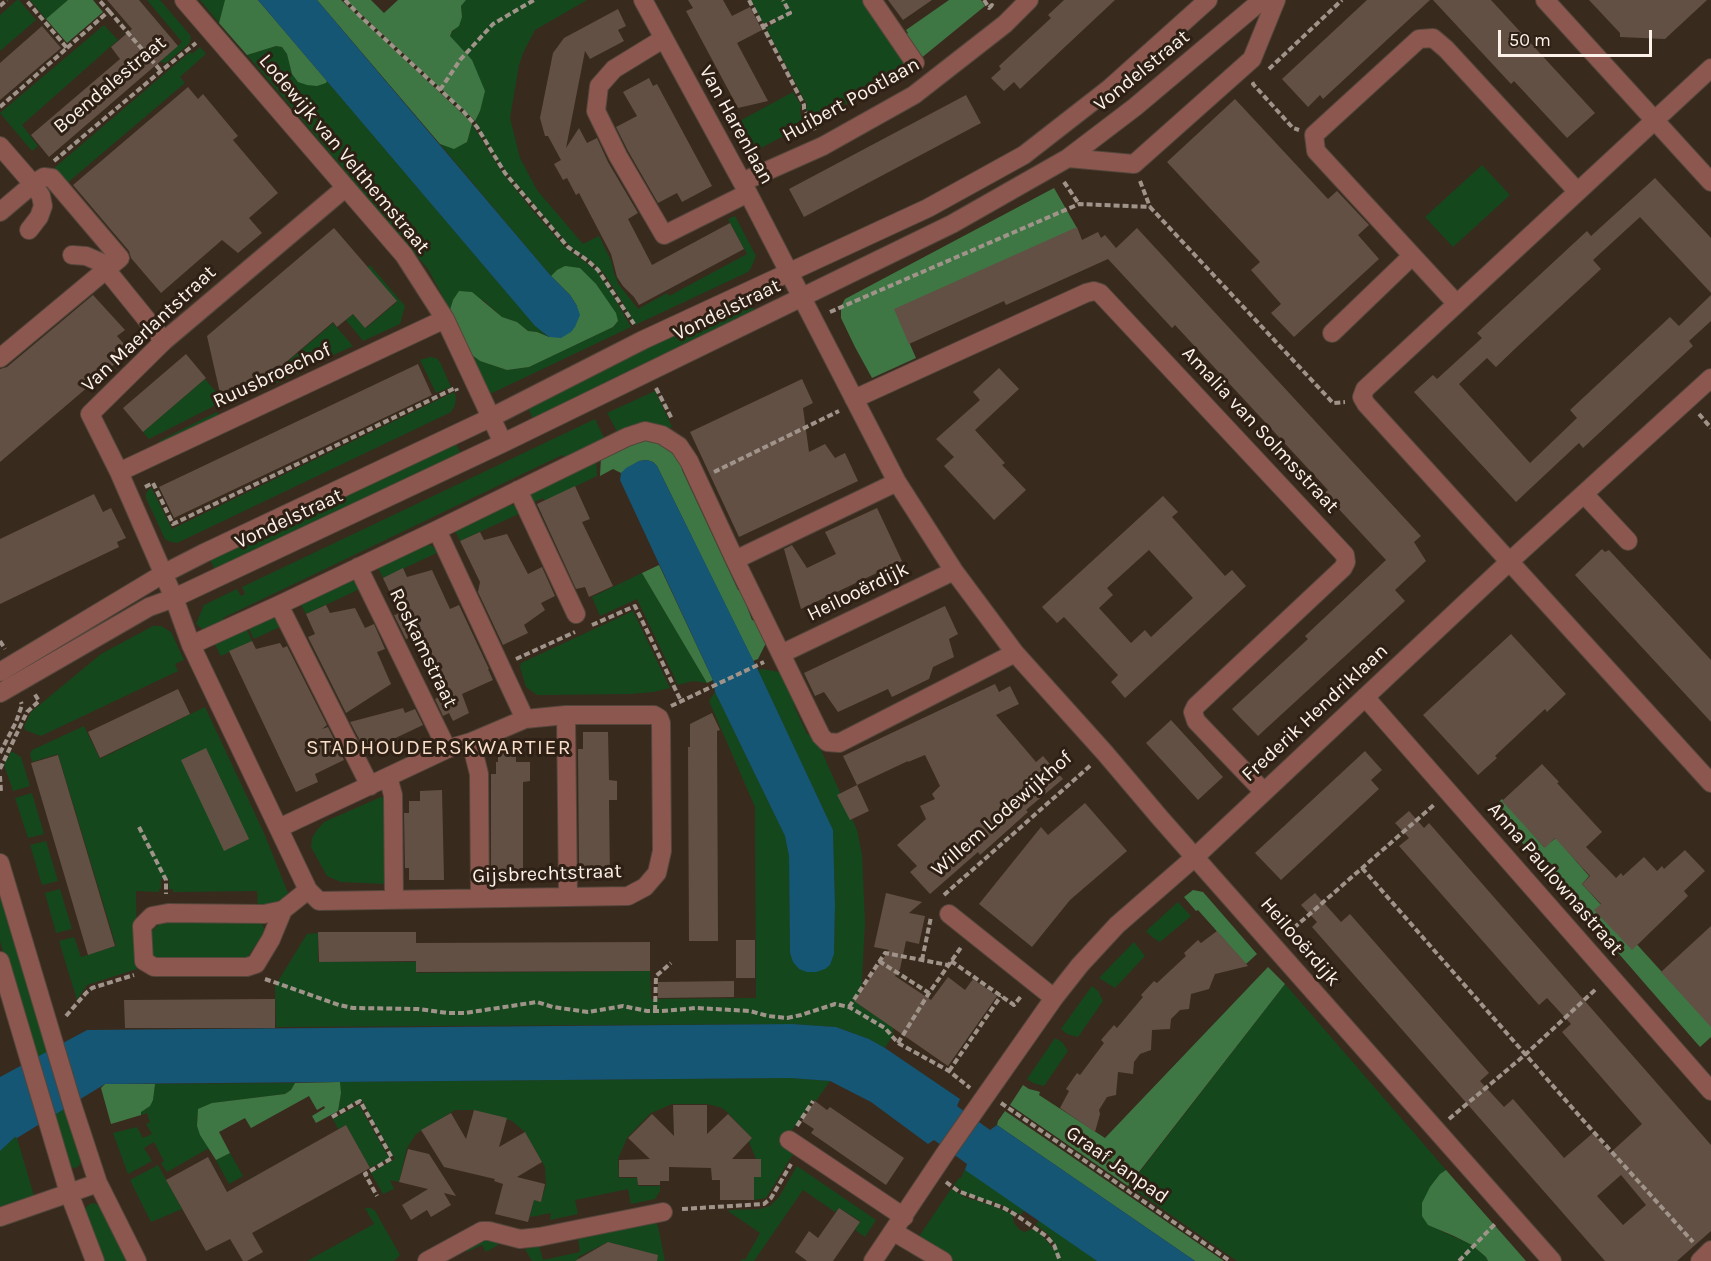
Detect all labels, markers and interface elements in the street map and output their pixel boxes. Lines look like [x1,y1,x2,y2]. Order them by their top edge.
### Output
scale bar [1501,18,1656,56]
street label: Vondelstraat [1089,25,1195,117]
text: 50 m [1509,29,1551,51]
street label: Boendalestraat [49,31,171,139]
street label: Lodewijk van Velthemstraat [254,49,434,259]
street label: Huibert Pootlaan [778,52,924,148]
street label: Van Harenlaan [693,61,779,189]
street label: Van Maerlantstraat [77,261,221,397]
street label: Vondelstraat [670,274,784,346]
street label: Ruusbroechof [209,338,335,414]
street label: Amalia van Solmsstraat [1177,342,1343,518]
street label: Vondelstraat [231,484,347,554]
street label: Heilooërdijk [803,557,913,627]
street label: Roskamstraat [384,585,462,711]
street label: Frederik Hendriklaan [1237,639,1393,787]
district label: STADHOUDERSKWARTIER [306,735,572,761]
street label: Willem Lodewijkhof [927,746,1077,882]
street label: Anna Paulownastraat [1482,798,1628,960]
street label: Gijsbrechtstraat [472,859,622,889]
street label: Heilooërdijk [1255,893,1345,991]
street label: Graaf Janpad [1061,1121,1173,1209]

